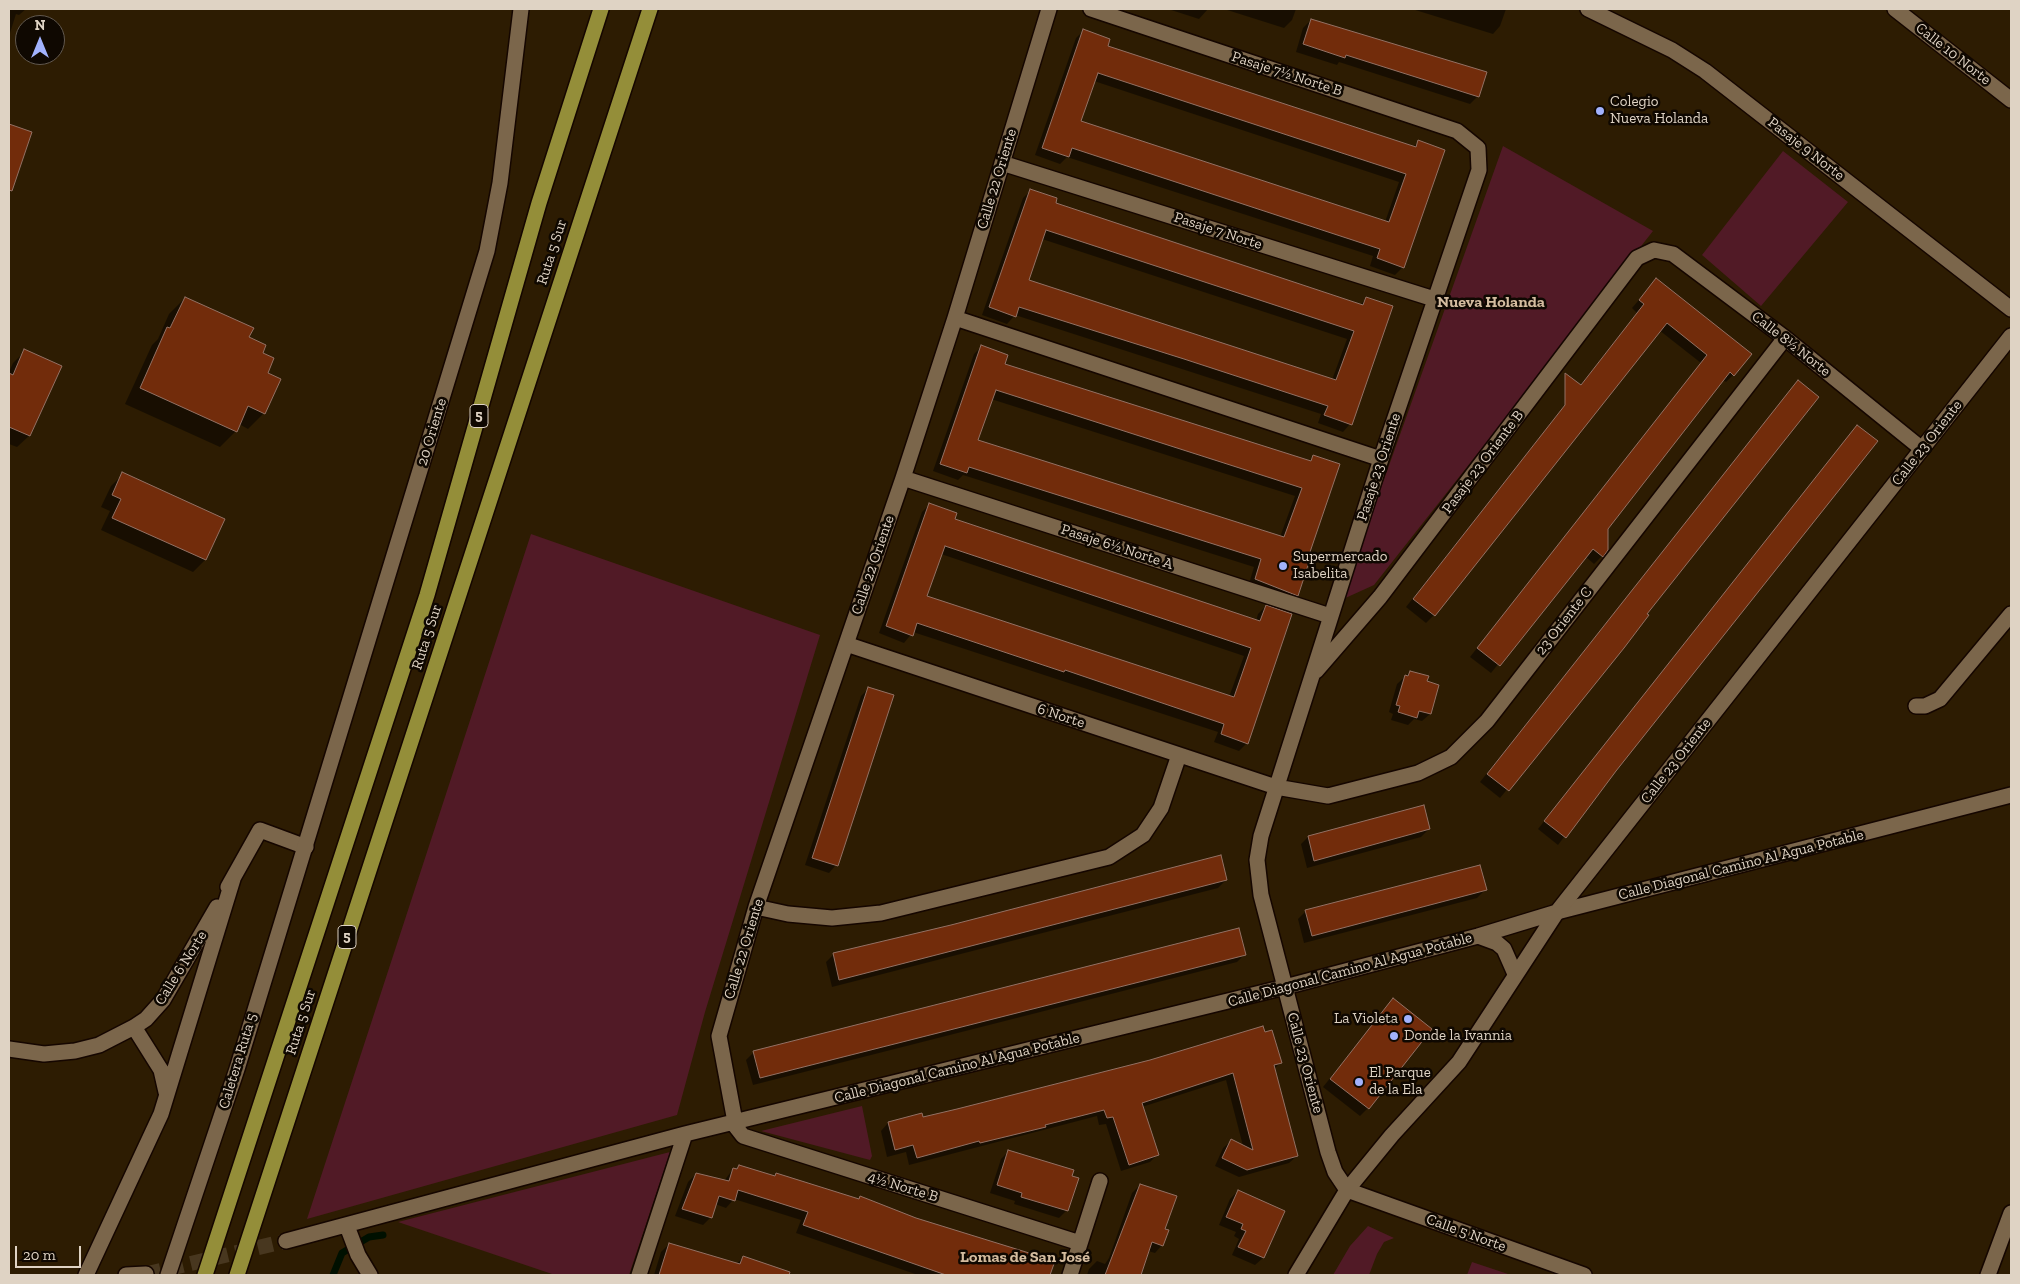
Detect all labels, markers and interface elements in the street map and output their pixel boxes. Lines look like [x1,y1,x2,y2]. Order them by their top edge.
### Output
north arrow [15,15,65,65]
text: N [35,17,45,34]
street label: Calle 10 Norte [1912,19,1994,89]
street label: Pasaje 7½ Norte B [1229,48,1345,100]
place label: Colegio Nueva Holanda [1610,93,1708,128]
marker: Colegio Nueva Holanda [1594,105,1606,117]
street label: Pasaje 9 Norte [1764,113,1848,185]
street label: Calle 22 Oriente [973,127,1021,231]
street label: Pasaje 7 Norte [1172,208,1264,254]
street label: Ruta 5 Sur [533,217,571,287]
district label: Nueva Holanda [1437,292,1545,312]
street label: Calle 8½ Norte [1748,308,1834,380]
street label: 20 Oriente [413,396,451,468]
street label: Calle 23 Oriente [1888,397,1966,489]
road number: 5 [470,404,488,428]
street label: Pasaje 23 Oriente B [1438,407,1528,517]
street label: Pasaje 23 Oriente [1353,411,1405,523]
street label: Calle 22 Oriente [848,513,898,617]
street label: Pasaje 6½ Norte A [1059,520,1175,574]
place label: Supermercado Isabelita [1293,548,1387,583]
marker: Supermercado Isabelita [1277,560,1289,572]
street label: 23 Oriente C [1532,583,1596,659]
street label: Ruta 5 Sur [408,602,446,672]
street label: 6 Norte [1035,700,1087,732]
street label: Calle 23 Oriente [1637,715,1715,807]
street label: Calle Diagonal Camino Al Agua Potable [1617,826,1865,904]
street label: Calle 22 Oriente [720,897,768,1001]
road number: 5 [338,926,356,949]
street label: Calle 6 Norte [151,928,211,1008]
street label: Calle Diagonal Camino Al Agua Potable [1226,929,1474,1011]
street label: Ruta 5 Sur [282,987,320,1057]
place label: La Violeta [1334,1010,1398,1028]
street label: Caletera Ruta 5 [215,1011,261,1111]
street label: Calle 23 Oriente [1283,1011,1327,1115]
marker: La Violeta [1402,1013,1414,1025]
place label: Donde la Ivannia [1404,1027,1512,1045]
street label: Calle Diagonal Camino Al Agua Potable [833,1029,1081,1107]
marker: Donde la Ivannia [1388,1030,1400,1042]
place label: El Parque de la Ela [1369,1064,1431,1099]
marker: El Parque de la Ela [1353,1076,1365,1088]
street label: 4½ Norte B [866,1168,940,1206]
street label: Calle 5 Norte [1424,1210,1508,1256]
scale bar [18,1236,84,1268]
text: 20 m [23,1246,56,1264]
district label: Lomas de San José [960,1247,1090,1267]

